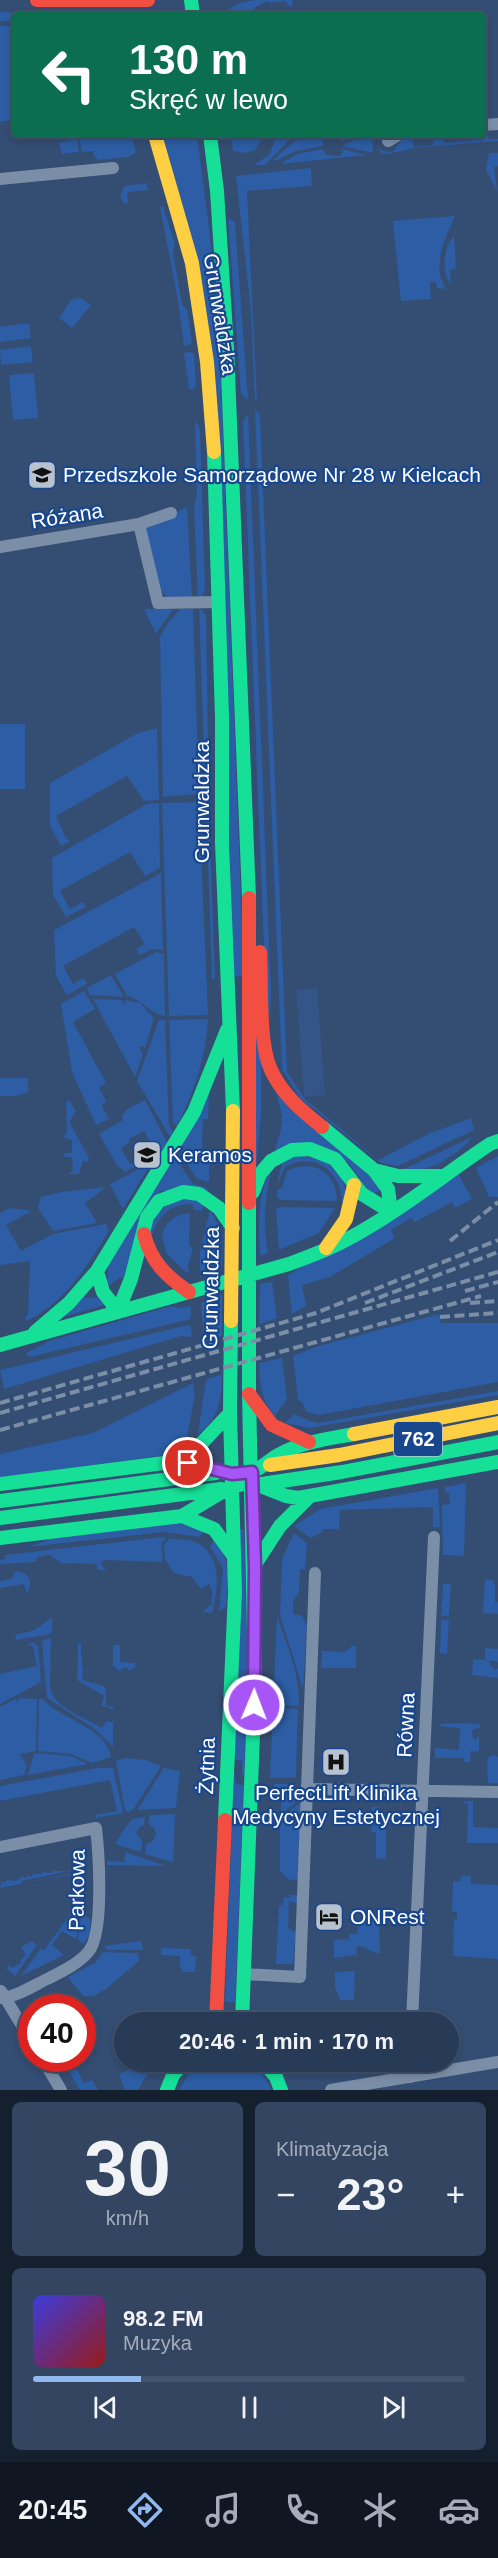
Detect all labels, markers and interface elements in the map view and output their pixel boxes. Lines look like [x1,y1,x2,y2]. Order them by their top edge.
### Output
icon: left [30,36,108,114]
text: 130 m [129,36,248,83]
text: Skręć w lewo [129,85,288,115]
street label: Grunwaldzka [200,252,241,377]
school or university icon: Przedszkole Samorządowe Nr 28 w Kielcach [26,459,58,491]
place label: Przedszkole Samorządowe Nr 28 w Kielcach [63,463,481,486]
street label: Różana [29,498,105,533]
street label: Grunwaldzka [190,740,213,863]
school or university icon: Keramos [131,1139,163,1171]
place label: Keramos [168,1143,252,1166]
street label: Grunwaldzka [198,1226,223,1349]
road number: 762 [394,1422,442,1456]
pin [162,1437,213,1488]
icon: arrive [171,1446,204,1479]
position arrow [222,1673,286,1737]
street label: Równa [392,1691,419,1758]
street label: Żytnia [194,1737,219,1795]
hospital icon: PerfectLift Klinika Medycyny Estetycznej [320,1746,352,1778]
place label: PerfectLift Klinika Medycyny Estetycznej [232,1781,440,1828]
street label: Parkowa [64,1849,89,1931]
hotel icon: ONRest [313,1901,345,1933]
place label: ONRest [350,1905,425,1928]
speed limit sign: 40 [18,1994,96,2072]
text: 20:46 · 1 min · 170 m [179,2029,394,2054]
text: 30 [84,2124,171,2212]
text: Klimatyzacja [276,2138,388,2160]
text: 23° [336,2169,405,2220]
text: − [276,2176,295,2213]
text: + [446,2176,465,2213]
text: km/h [106,2207,149,2229]
text: 98.2 FM [123,2306,204,2331]
text: Muzyka [123,2332,192,2354]
icon: previous [89,2391,122,2424]
icon: pause [233,2391,266,2424]
icon: next [377,2391,410,2424]
icon: directions [124,2489,166,2531]
icon: music [202,2489,244,2531]
icon: phone [281,2489,323,2531]
icon: climate [359,2489,401,2531]
icon: car [438,2489,480,2531]
text: 20:45 [18,2495,87,2525]

